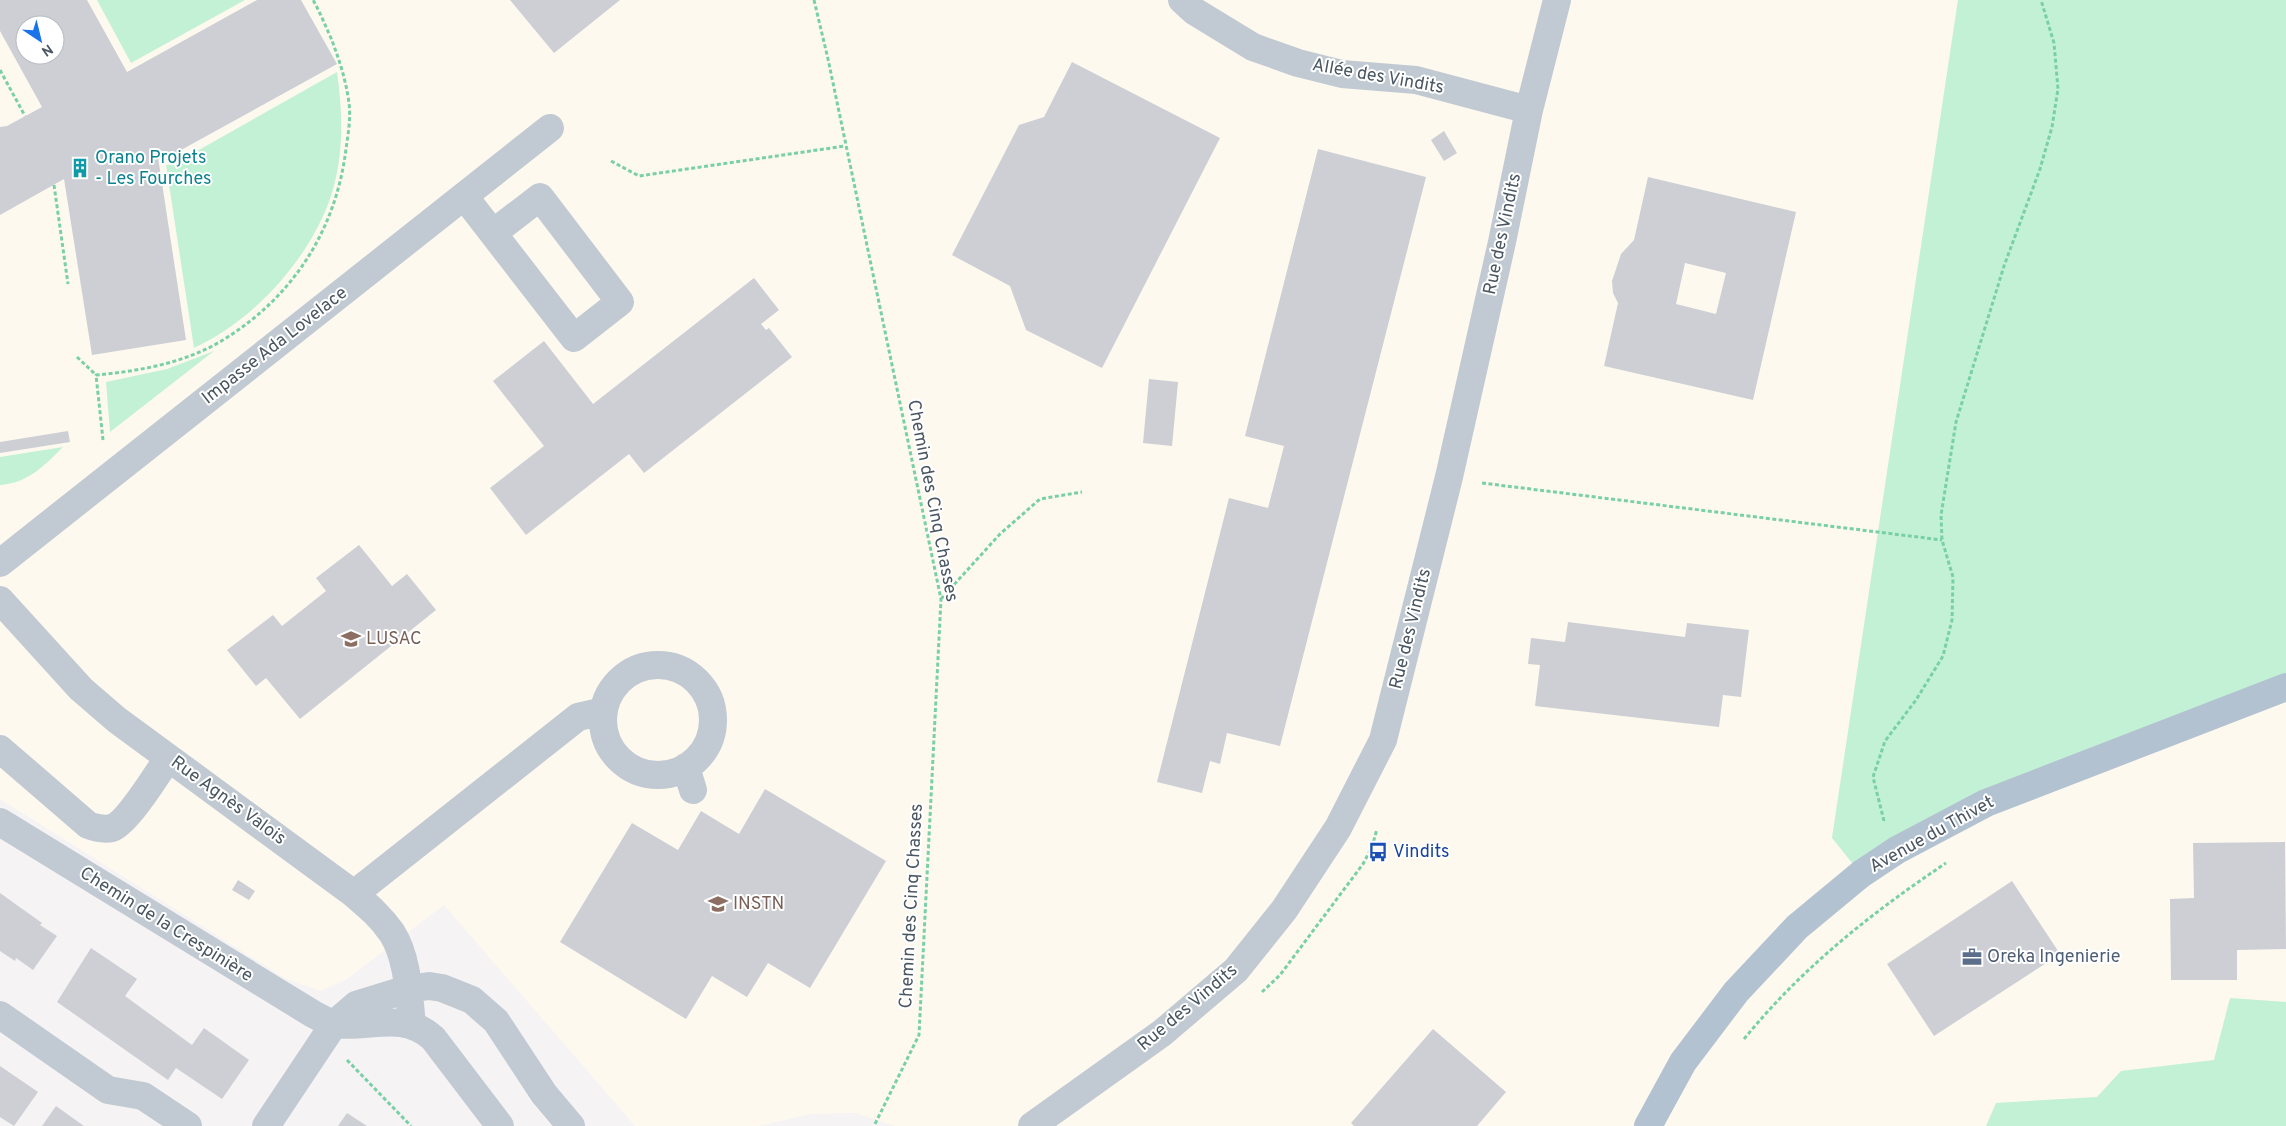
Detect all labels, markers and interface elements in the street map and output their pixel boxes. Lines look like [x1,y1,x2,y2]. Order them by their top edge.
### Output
north arrow [15,15,65,65]
text: N [38,40,56,59]
street label: Allée des Vindits [1310,54,1446,100]
place label: Orano Projets - Les Fourches [95,147,212,191]
building icon: Orano Projets - Les Fourches [69,157,91,179]
street label: Rue des Vindits [1479,171,1527,297]
street label: Impasse Ada Lovelace [198,282,352,410]
street label: Chemin des Cinq Chasses [901,398,963,604]
street label: Rue des Vindits [1385,566,1437,692]
school or university icon: LUSAC [340,628,362,650]
place label: LUSAC [366,628,422,651]
street label: Rue Agnès Valois [166,751,290,851]
street label: Avenue du Thivet [1866,791,1998,879]
street label: Chemin des Cinq Chasses [895,803,929,1009]
bus stop icon: Vindits [1367,841,1389,863]
place label: Vindits [1393,841,1450,864]
street label: Chemin de la Crespinière [75,862,257,988]
school or university icon: INSTN [707,893,729,915]
place label: INSTN [733,893,784,916]
office icon: Oreka Ingenierie [1961,946,1983,968]
place label: Oreka Ingenierie [1987,946,2120,969]
street label: Rue des Vindits [1133,959,1243,1057]

